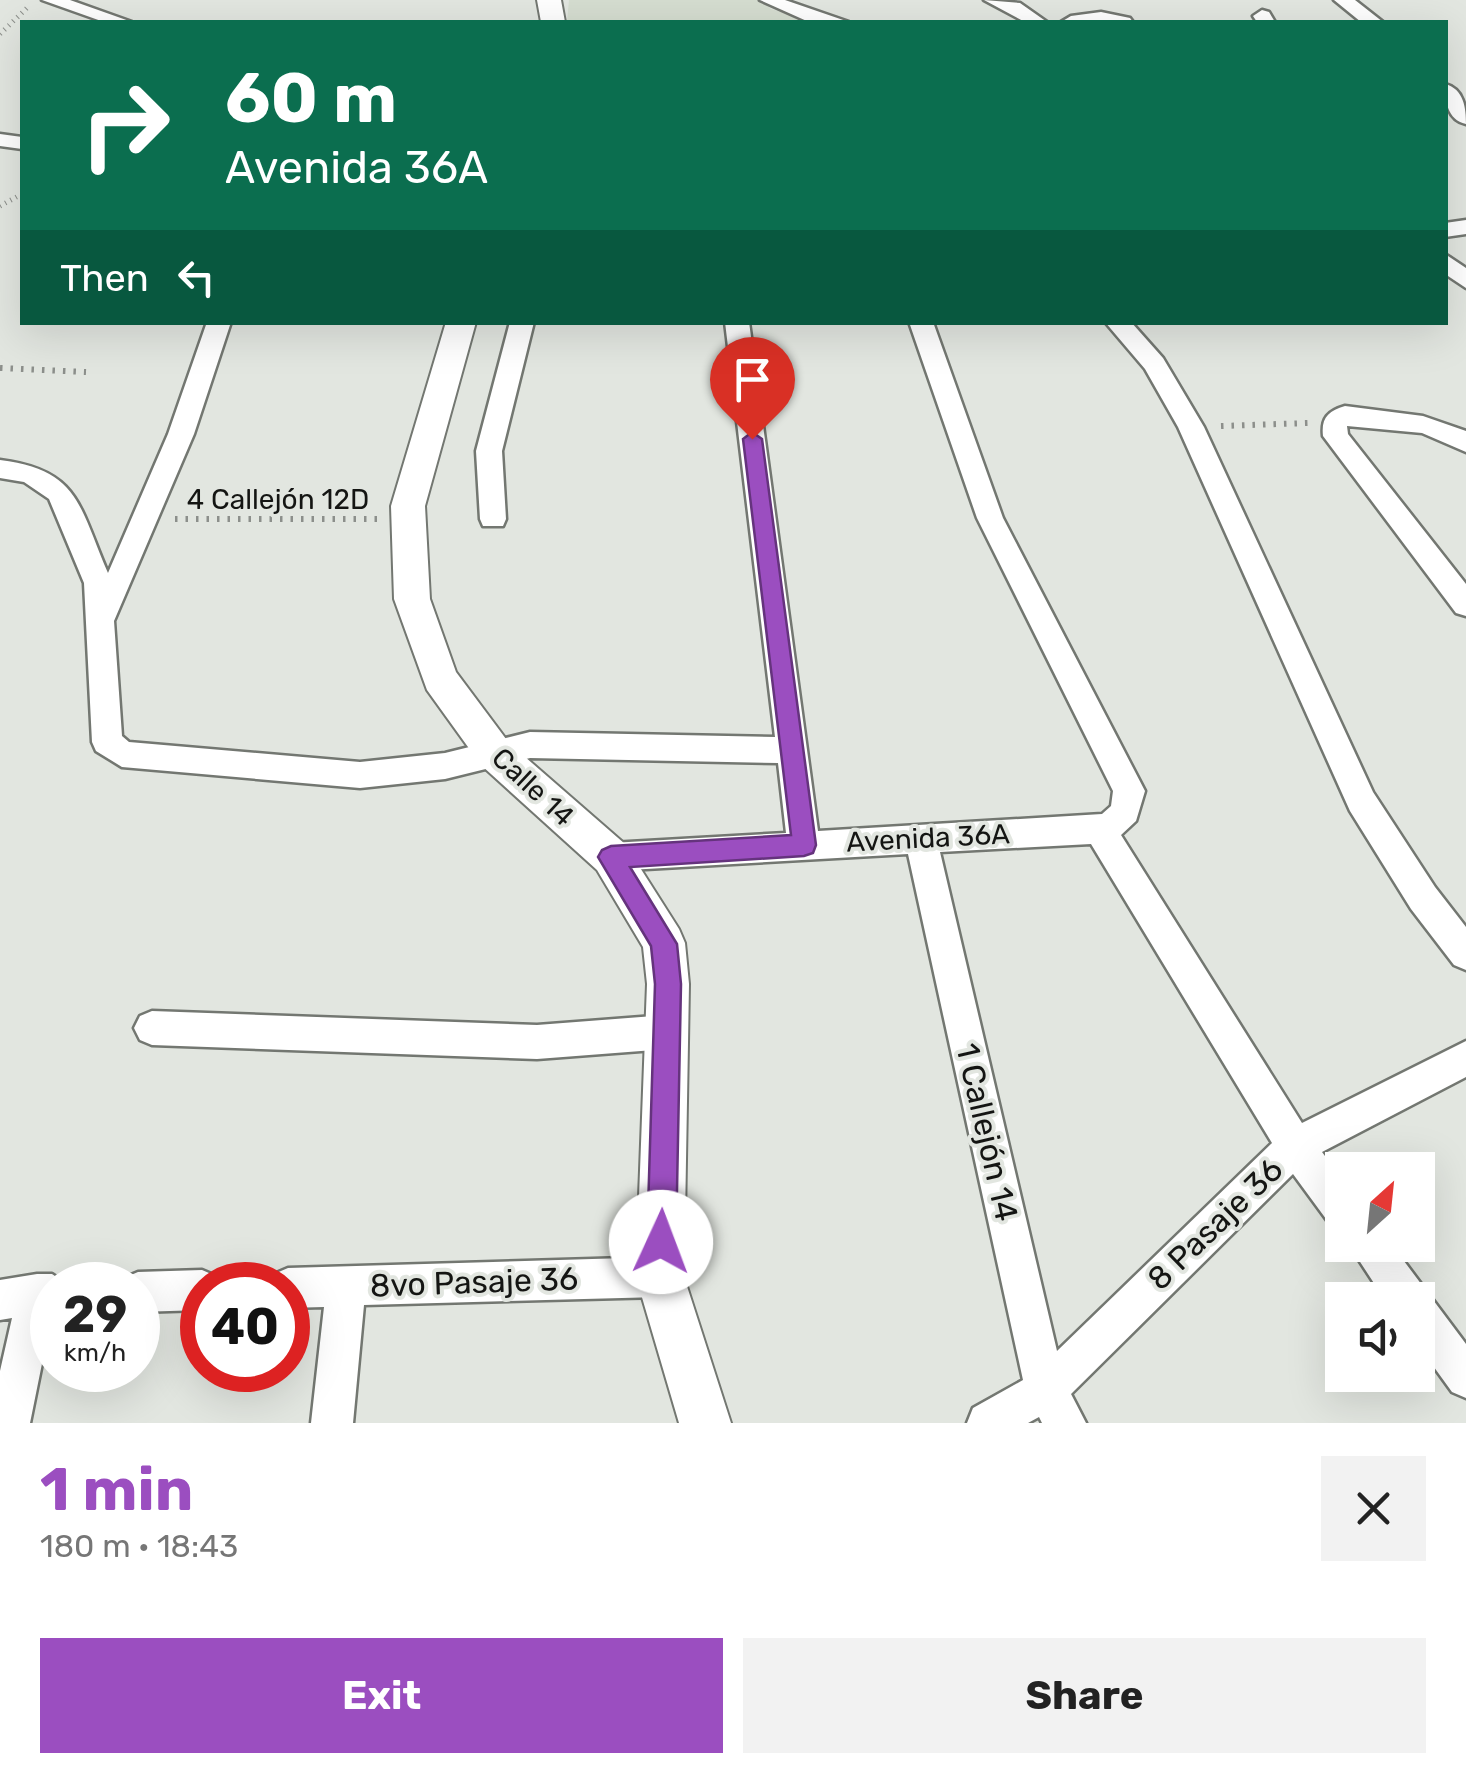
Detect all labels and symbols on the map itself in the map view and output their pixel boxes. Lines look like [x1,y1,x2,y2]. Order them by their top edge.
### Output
pin [710,337,795,440]
street label: 4 Callejón 12D [187,483,369,516]
street label: Calle 14 [485,741,581,833]
street label: Avenida 36A [845,817,1011,859]
street label: 1 Callejón 14 [948,1039,1026,1225]
street label: 8 Pasaje 36 [1140,1150,1290,1298]
north arrow [1325,1152,1435,1262]
position arrow [609,1190,713,1294]
street label: 8vo Pasaje 36 [369,1259,579,1305]
speed limit sign: 40 [180,1262,310,1392]

